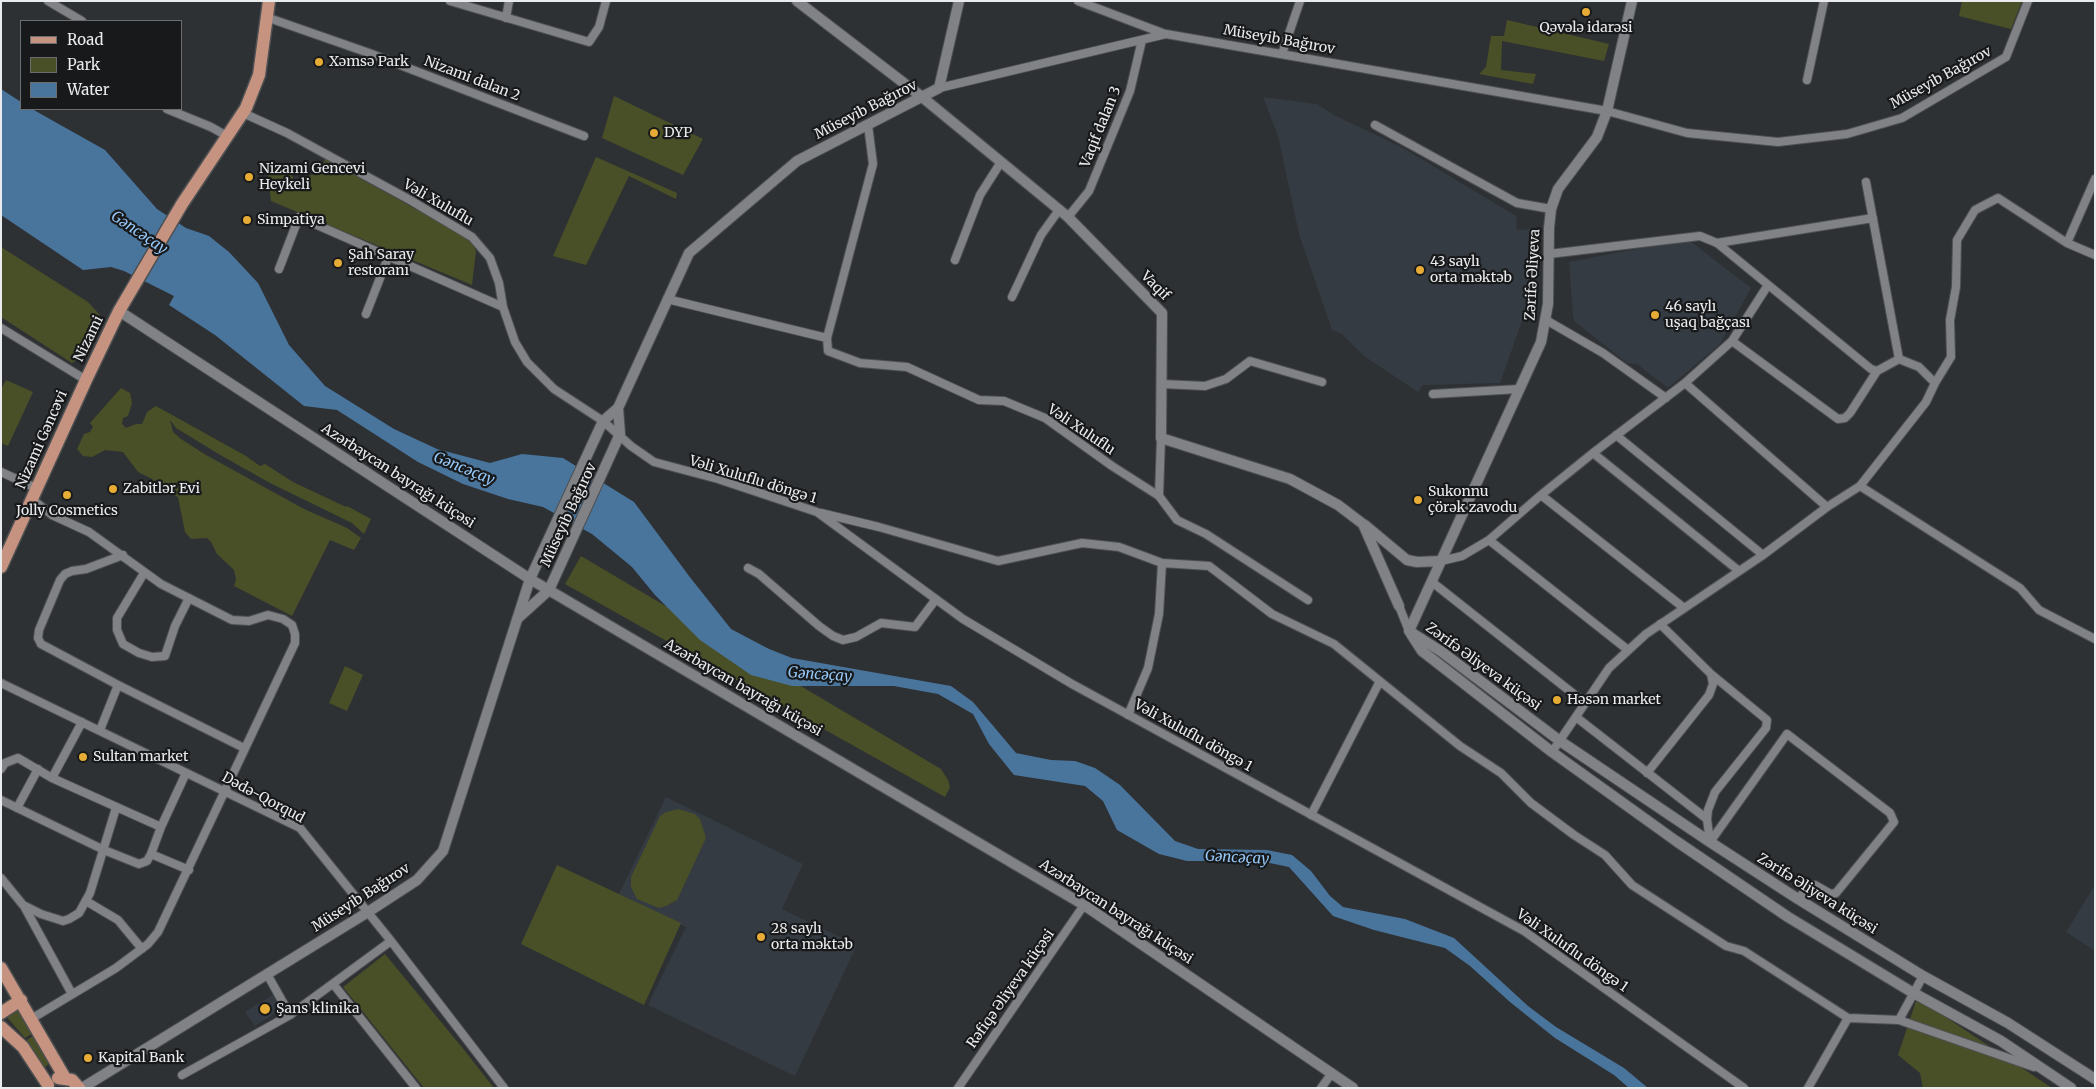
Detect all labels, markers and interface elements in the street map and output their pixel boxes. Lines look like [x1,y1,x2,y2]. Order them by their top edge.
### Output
marker: Qəvələ idarəsi [1580,6,1592,18]
legend [20,20,182,110]
place label: Qəvələ idarəsi [1540,20,1632,36]
street label: Müseyib Bağırov [1222,22,1336,58]
text: Road [67,30,103,49]
street label: Müseyib Bağırov [1887,43,1995,113]
street label: Nizami dalan 2 [422,53,522,105]
place label: Xəmsə Park [329,54,409,70]
text: Park [67,55,100,74]
marker: Xəmsə Park [313,56,325,68]
street label: Müseyib Bağırov [812,77,920,143]
text: Water [67,80,109,99]
street label: Vaqif dalan 3 [1077,84,1125,170]
place label: DYP [664,125,692,141]
marker: DYP [648,127,660,139]
place label: Nizami Gencevi Heykeli [259,161,365,193]
marker: Nizami Gencevi Heykeli [243,171,255,183]
street label: Vəli Xuluflu [400,176,476,230]
water label: Gəncəçay [107,208,171,258]
place label: Simpatiya [257,212,325,228]
marker: Simpatiya [241,214,253,226]
street label: Zərifə Əliyeva [1522,229,1544,321]
place label: Şah Saray restoranı [348,247,414,280]
place label: 43 saylı orta məktəb [1430,254,1512,286]
marker: Şah Saray restoranı [332,257,344,269]
marker: 43 saylı orta məktəb [1414,264,1426,276]
street label: Vaqif [1137,268,1173,304]
place label: 46 saylı uşaq bağçası [1665,299,1750,332]
marker: 46 saylı uşaq bağçası [1649,309,1661,321]
street label: Nizami [71,313,107,365]
street label: Nizami Gəncəvi [13,388,71,492]
street label: Vəli Xuluflu [1044,401,1118,459]
street label: Azərbaycan bayrağı küçəsi [318,420,478,532]
water label: Gəncəçay [431,449,497,489]
street label: Vəli Xuluflu döngə 1 [687,453,819,507]
street label: Müseyib Bağırov [537,460,601,570]
place label: Zabitlər Evi [123,481,200,497]
marker: Zabitlər Evi [107,483,119,495]
place label: Sukonnu çörək zavodu [1428,484,1517,516]
marker: Jolly Cosmetics [61,489,73,501]
marker: Sukonnu çörək zavodu [1412,494,1424,506]
place label: Jolly Cosmetics [16,503,118,519]
street label: Zərifə Əliyeva küçəsi [1422,620,1544,714]
street label: Azərbaycan bayrağı küçəsi [661,636,825,740]
water label: Gəncəçay [787,664,853,686]
place label: Həsən market [1567,692,1661,708]
marker: Həsən market [1551,694,1563,706]
street label: Vəli Xuluflu döngə 1 [1131,697,1255,775]
place label: Sultan market [93,749,188,765]
marker: Sultan market [77,751,89,763]
street label: Dədə-Qorqud [219,769,307,827]
water label: Gəncəçay [1204,847,1270,869]
street label: Zərifə Əliyeva küçəsi [1754,850,1880,938]
street label: Azərbaycan bayrağı küçəsi [1036,856,1196,968]
street label: Müseyib Bağırov [309,860,413,936]
street label: Vəli Xuluflu döngə 1 [1513,906,1631,996]
place label: 28 saylı orta məktəb [771,921,853,954]
street label: Rəfiqə Əliyeva küçəsi [964,926,1058,1052]
marker: 28 saylı orta məktəb [755,931,767,943]
place label: Şans klinika [276,1001,359,1017]
marker: Şans klinika [258,1002,272,1016]
place label: Kapital Bank [98,1050,184,1066]
marker: Kapital Bank [82,1052,94,1064]

